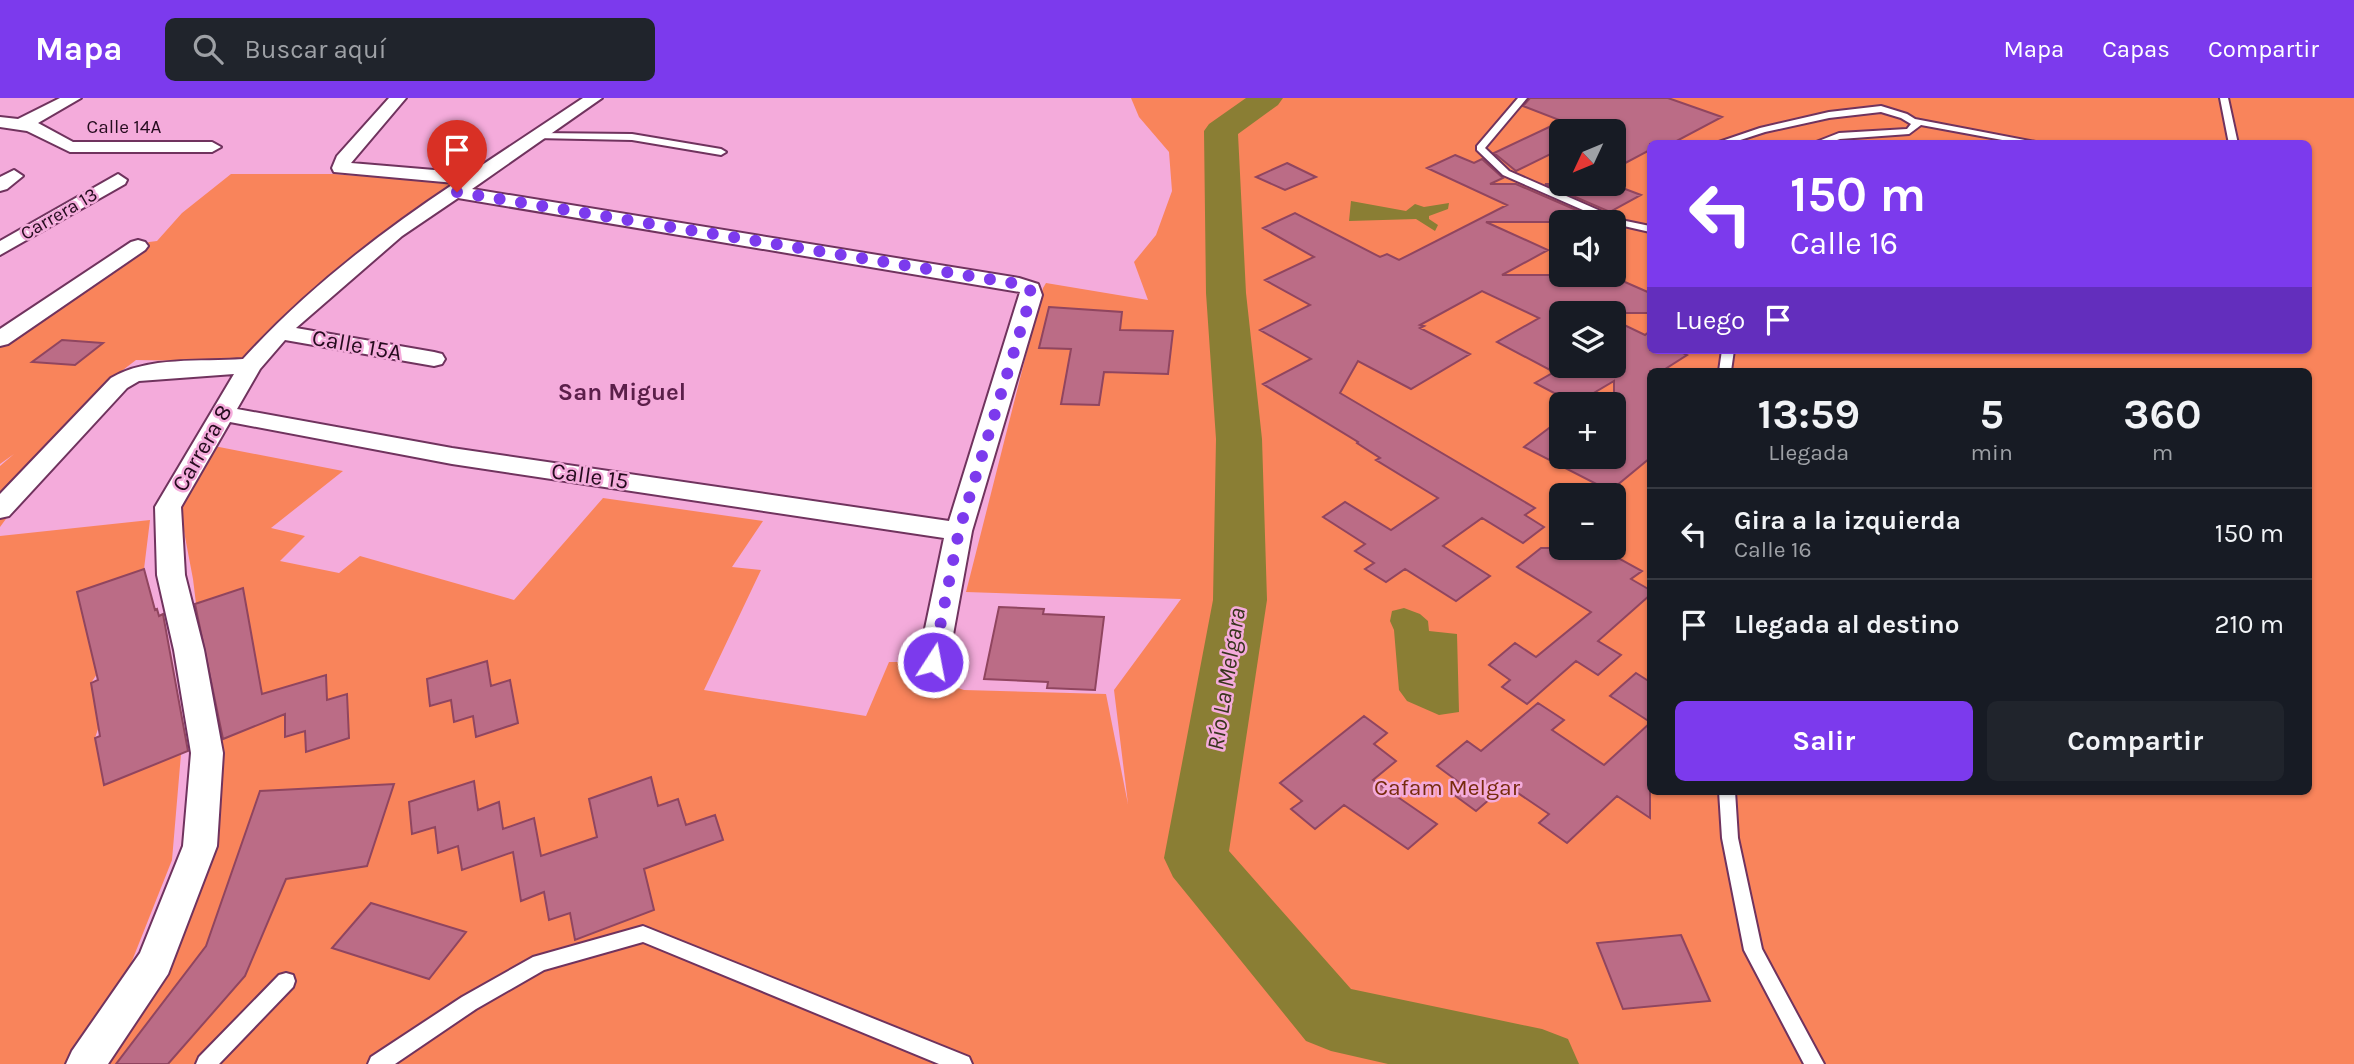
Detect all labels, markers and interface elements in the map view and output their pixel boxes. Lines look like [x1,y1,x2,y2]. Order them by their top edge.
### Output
search box [165,18,655,81]
text: Mapa [35,30,123,68]
icon: search [189,30,227,68]
text: Buscar aquí [245,34,386,65]
text: Mapa [2003,35,2064,63]
text: Capas [2102,35,2170,63]
text: Compartir [2208,35,2319,63]
street label: Calle 14A [87,116,161,138]
north arrow [1549,119,1626,196]
map controls [1549,119,1626,560]
pin [427,120,487,192]
icon: arrive [438,131,476,169]
text: 150 m [1790,166,1926,223]
icon: left [1675,168,1766,259]
street label: Carrera 13 [17,183,101,245]
button: sound [1549,210,1626,287]
text: Calle 16 [1790,225,1898,262]
button: layers [1549,301,1626,378]
icon: arrive [1759,301,1797,339]
text: Luego [1675,305,1745,336]
street label: Calle 15A [310,324,404,366]
district label: San Miguel [558,378,686,406]
text: 13:59 [1758,389,1860,439]
text: 5 [1979,389,2004,439]
text: 360 [2123,389,2201,439]
button: + [1549,392,1626,469]
street label: Carrera 8 [166,400,238,496]
text: Llegada [1768,439,1849,466]
text: min [1971,439,2013,466]
text: m [2152,439,2173,466]
street label: Calle 15 [550,457,630,495]
button: − [1549,483,1626,560]
text: Gira a la izquierda [1734,505,1961,536]
icon: left [1675,515,1713,553]
text: 150 m [2215,518,2284,549]
text: Calle 16 [1734,536,1812,563]
water label: Río La Melgara [1201,606,1251,752]
icon: arrive [1675,606,1713,644]
text: Llegada al destino [1734,609,1960,640]
text: 210 m [2214,609,2284,640]
position arrow [896,625,970,699]
button: Salir [1675,701,1973,781]
button: Compartir [1987,701,2284,781]
park label: Cafam Melgar [1374,774,1521,801]

